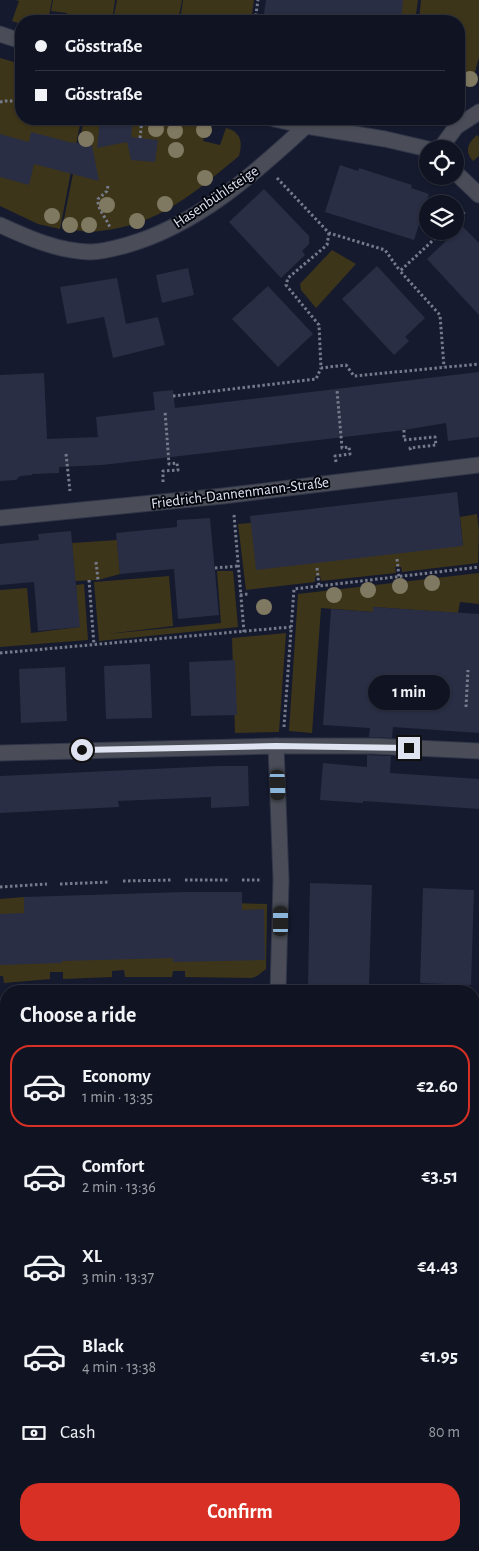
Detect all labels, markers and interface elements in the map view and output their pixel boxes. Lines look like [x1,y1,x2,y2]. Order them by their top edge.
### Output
text: Gösstraße [65,37,142,56]
text: Gösstraße [65,85,142,104]
map controls [419,140,464,240]
button: locate [419,140,464,185]
street label: Hasenbühlsteige [171,163,261,231]
button: layers [419,195,464,240]
street label: Friedrich-Dannenmann-Straße [150,475,330,511]
callout: 1 min [368,676,450,710]
text: 1 min [392,684,426,700]
route end [398,737,420,759]
route start [71,739,93,761]
car [269,770,286,800]
car [273,906,288,936]
text: Choose a ride [20,1004,136,1026]
icon: car [22,1064,67,1109]
text: Economy [82,1067,151,1086]
text: €2.60 [417,1077,458,1096]
text: 1 min · 13:35 [82,1089,153,1105]
icon: car [22,1154,67,1199]
text: Comfort [82,1157,144,1176]
text: €3.51 [422,1167,458,1186]
text: 2 min · 13:36 [82,1179,156,1195]
icon: car [22,1244,67,1289]
text: XL [82,1247,102,1266]
text: €4.43 [417,1257,458,1276]
text: 3 min · 13:37 [82,1269,154,1285]
icon: car [22,1334,67,1379]
text: Black [82,1337,124,1356]
text: €1.95 [421,1347,458,1366]
text: 4 min · 13:38 [82,1359,156,1375]
icon: cash [20,1419,48,1447]
text: Cash [60,1423,96,1442]
text: 80 m [429,1424,460,1440]
button: Confirm [20,1483,460,1541]

